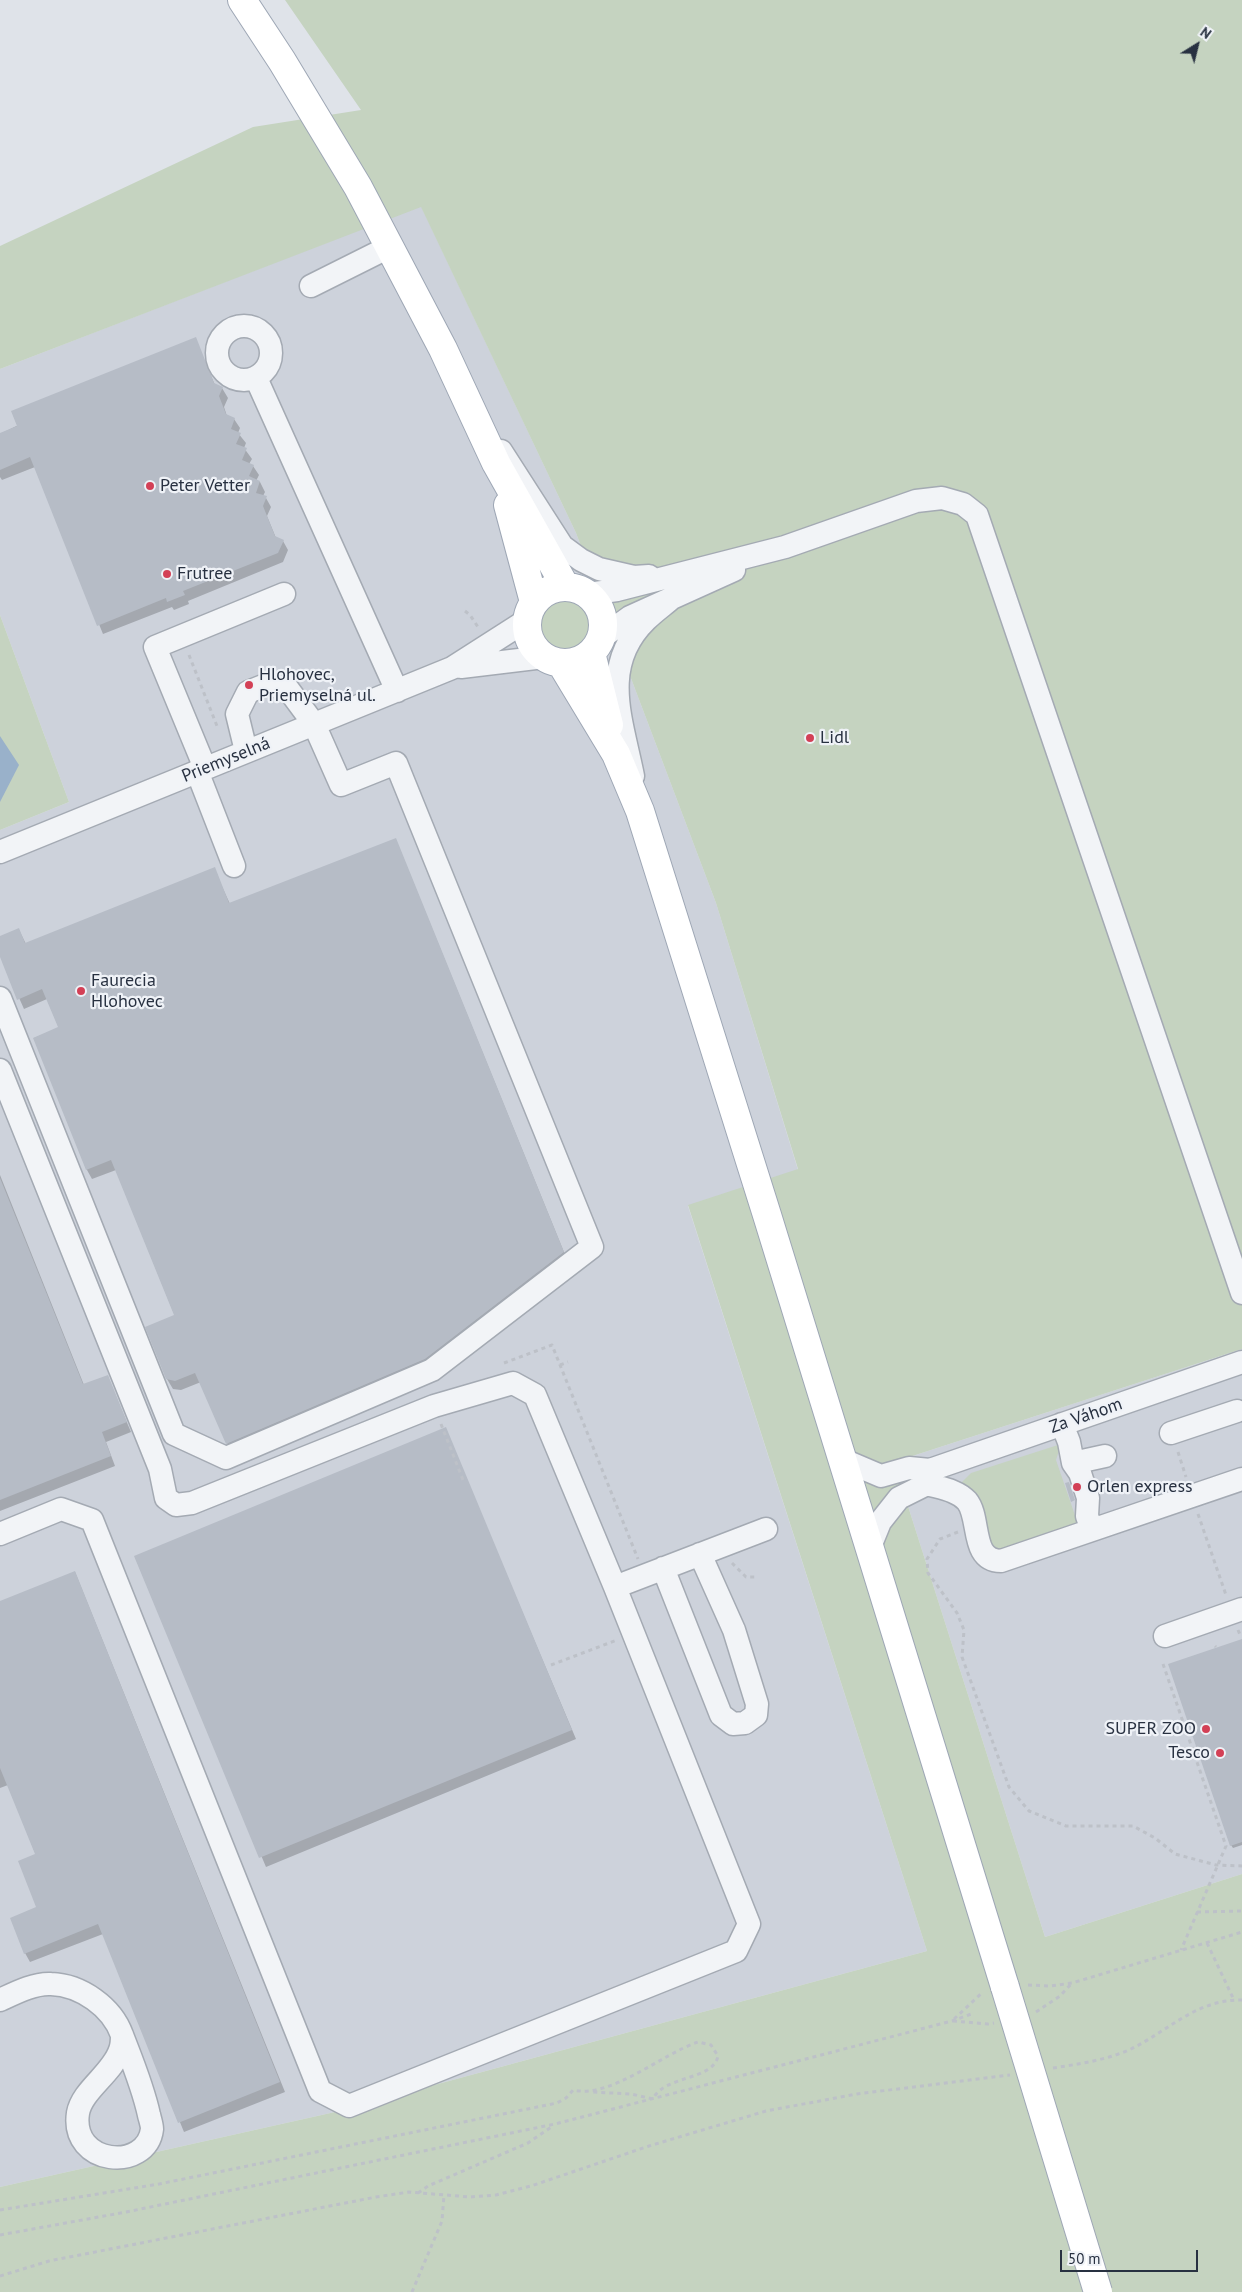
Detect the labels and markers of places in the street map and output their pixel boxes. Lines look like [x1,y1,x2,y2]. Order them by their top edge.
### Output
place label: Peter Vetter [160,475,250,497]
marker: Peter Vetter [144,480,156,492]
place label: Frutree [177,563,232,585]
marker: Frutree [161,568,173,580]
place label: Hlohovec, Priemyselná ul. [259,664,376,706]
marker: Hlohovec, Priemyselná ul. [243,679,255,691]
place label: Lidl [820,727,849,749]
marker: Lidl [804,732,816,744]
place label: Faurecia Hlohovec [91,970,163,1012]
marker: Faurecia Hlohovec [75,985,87,997]
place label: Orlen express [1087,1476,1193,1498]
marker: Orlen express [1071,1481,1083,1493]
place label: SUPER ZOO [1105,1718,1196,1740]
marker: SUPER ZOO [1200,1723,1212,1735]
place label: Tesco [1168,1742,1210,1764]
marker: Tesco [1214,1747,1226,1759]

